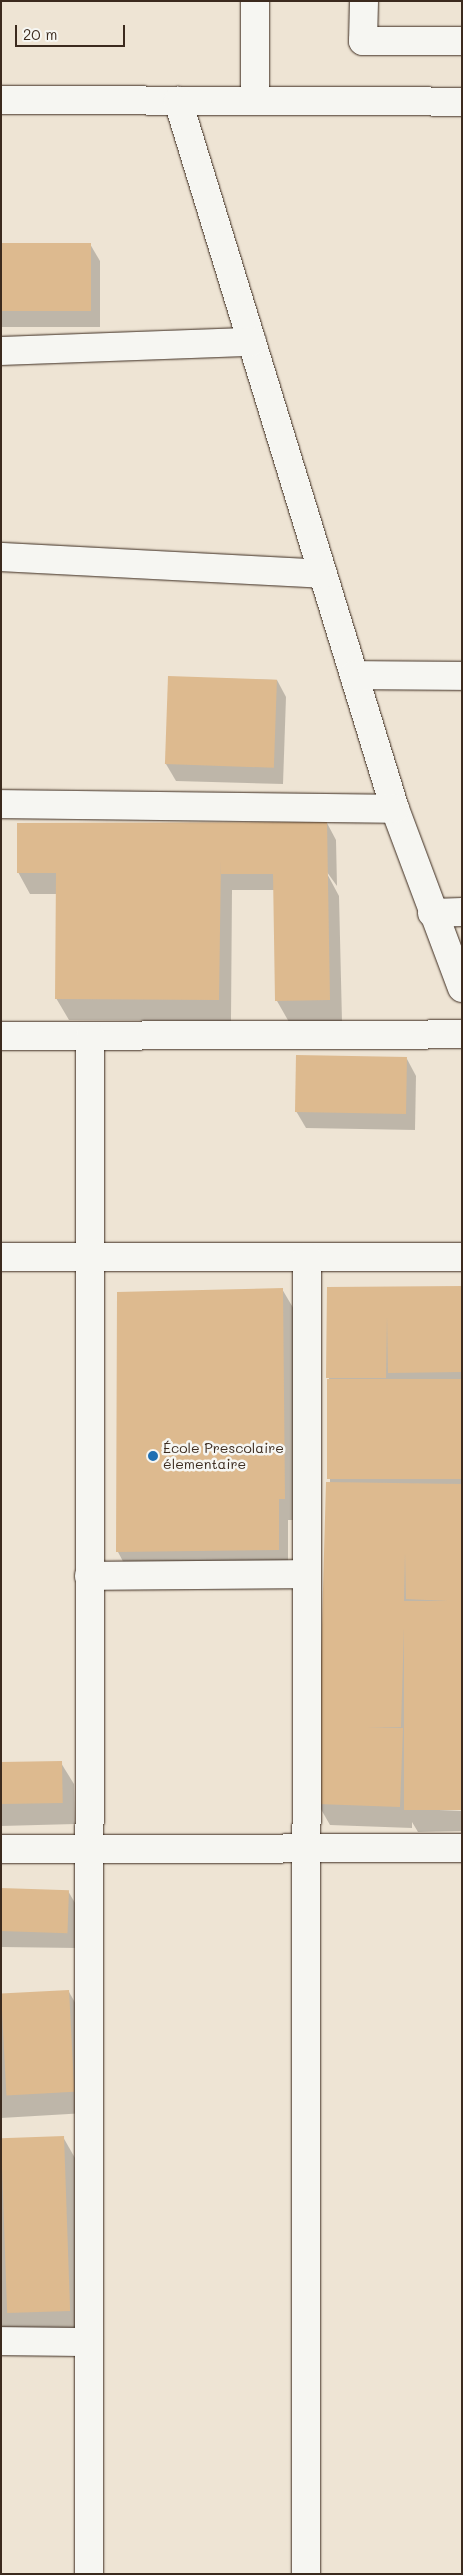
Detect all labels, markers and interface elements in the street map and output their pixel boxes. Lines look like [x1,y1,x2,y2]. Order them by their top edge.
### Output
scale bar [18,15,128,47]
text: 20 m [23,24,57,44]
place label: École Prescolaire élementaire [163,1440,284,1472]
marker: École Prescolaire élementaire [147,1450,159,1462]

